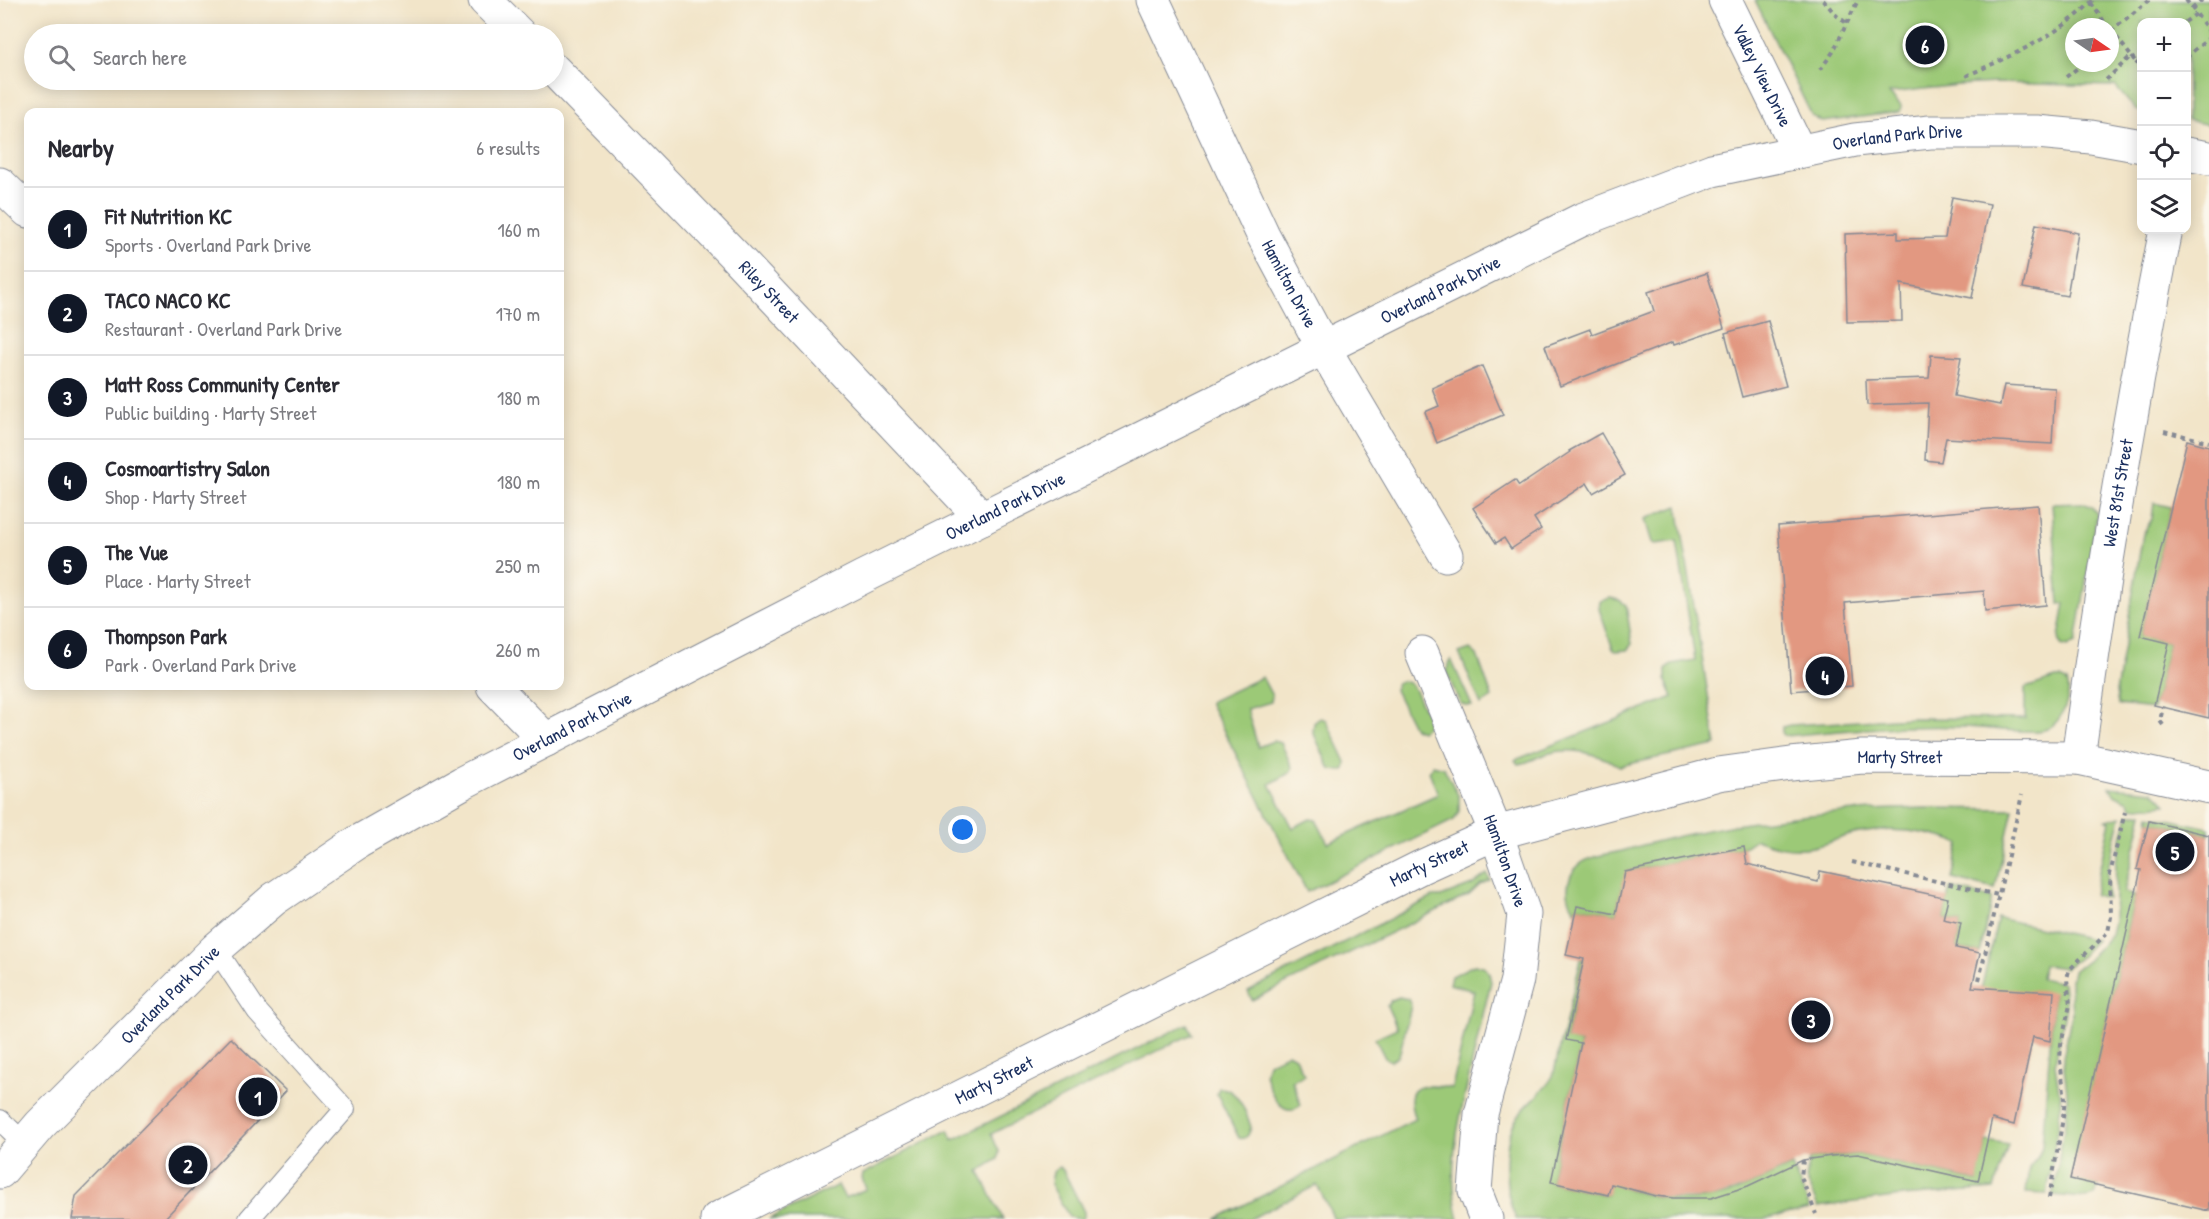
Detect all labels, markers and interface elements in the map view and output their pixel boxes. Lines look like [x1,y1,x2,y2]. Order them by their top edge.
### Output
north arrow [2065,18,2119,72]
map controls [2137,18,2191,234]
button: + [2137,18,2191,72]
street label: Valley View Drive [1727,20,1798,131]
pin: 6 [1906,22,1944,68]
search box [24,24,564,90]
icon: search [45,41,78,74]
text: Search here [93,42,187,72]
button: − [2137,72,2191,126]
street label: Overland Park Drive [1830,119,1963,156]
button: locate [2137,126,2191,180]
text: Nearby [48,130,114,165]
text: 6 results [476,134,540,161]
button: layers [2137,180,2191,234]
text: Fit Nutrition KC [105,201,232,231]
text: 1 [64,216,71,243]
text: 160 m [498,216,540,243]
text: Sports · Overland Park Drive [105,231,311,258]
street label: Hamilton Drive [1256,235,1323,332]
street label: Overland Park Drive [1376,249,1504,330]
street label: Riley Street [733,255,806,329]
text: TACO NACO KC [105,285,231,315]
text: 2 [63,300,72,327]
text: 170 m [496,300,540,327]
text: Restaurant · Overland Park Drive [105,315,342,342]
text: Matt Ross Community Center [105,369,340,399]
text: 3 [63,384,72,411]
text: 180 m [497,384,540,411]
text: Public building · Marty Street [105,399,316,426]
street label: West 81st Street [2096,436,2139,549]
text: Cosmoartistry Salon [105,453,270,483]
street label: Overland Park Drive [941,466,1069,546]
text: 4 [64,468,71,495]
text: 180 m [497,468,540,495]
text: Shop · Marty Street [105,483,246,510]
text: The Vue [105,537,168,567]
text: 5 [63,552,72,579]
text: 250 m [495,552,540,579]
text: Place · Marty Street [105,567,251,594]
text: Thompson Park [105,621,227,651]
text: 6 [64,636,71,663]
text: 260 m [496,636,540,663]
text: Park · Overland Park Drive [105,651,297,678]
pin: 4 [1806,654,1844,698]
street label: Overland Park Drive [508,685,636,767]
street label: Marty Street [1857,744,1943,769]
street label: Hamilton Drive [1478,811,1534,910]
your location [948,815,977,844]
pin: 5 [2156,830,2194,874]
street label: Marty Street [1385,834,1473,893]
street label: Overland Park Drive [115,939,225,1049]
pin: 3 [1792,998,1830,1042]
street label: Marty Street [951,1049,1038,1110]
pin: 1 [238,1074,278,1120]
pin: 2 [168,1142,207,1188]

